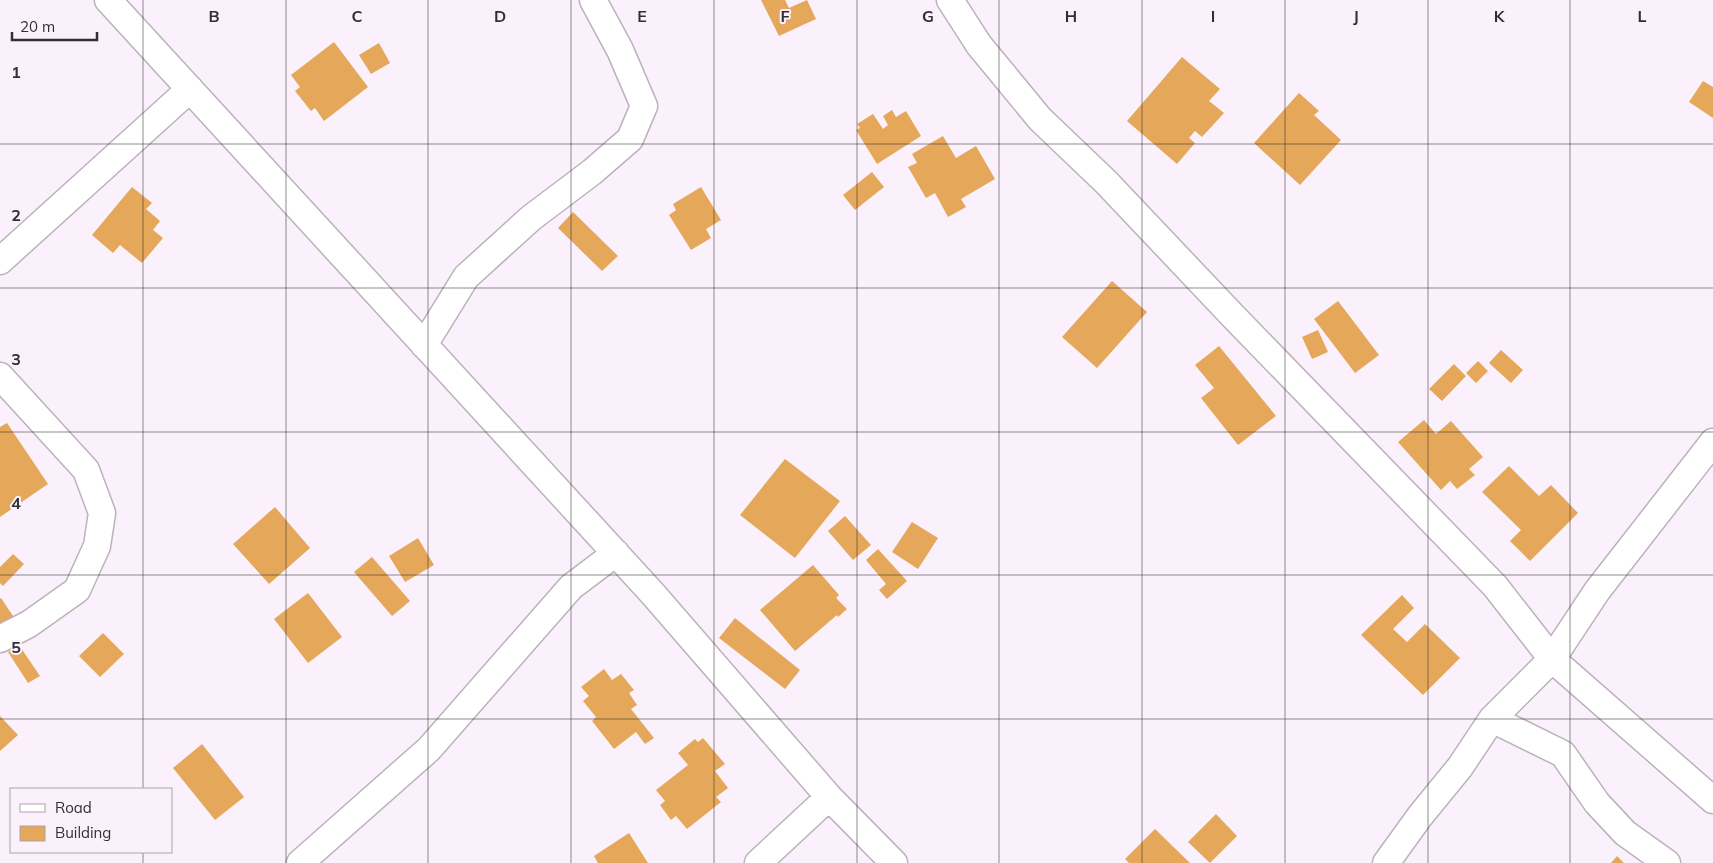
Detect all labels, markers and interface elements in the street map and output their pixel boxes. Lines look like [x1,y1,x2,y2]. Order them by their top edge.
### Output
text: B [208,6,220,26]
text: C [352,6,363,26]
text: D [494,6,506,26]
text: E [637,6,647,26]
text: F [780,6,790,26]
text: G [922,6,934,26]
text: H [1065,6,1077,26]
text: I [1211,6,1215,26]
text: J [1353,6,1359,26]
text: K [1494,6,1506,26]
text: L [1638,6,1647,26]
scale bar [12,10,98,42]
text: 20 m [20,17,55,36]
text: 1 [11,62,21,82]
text: 2 [11,205,21,225]
text: 3 [11,349,21,369]
text: 4 [11,493,21,513]
text: 5 [11,637,21,657]
legend [10,788,172,853]
text: Road [55,798,92,817]
text: Building [55,823,111,842]

